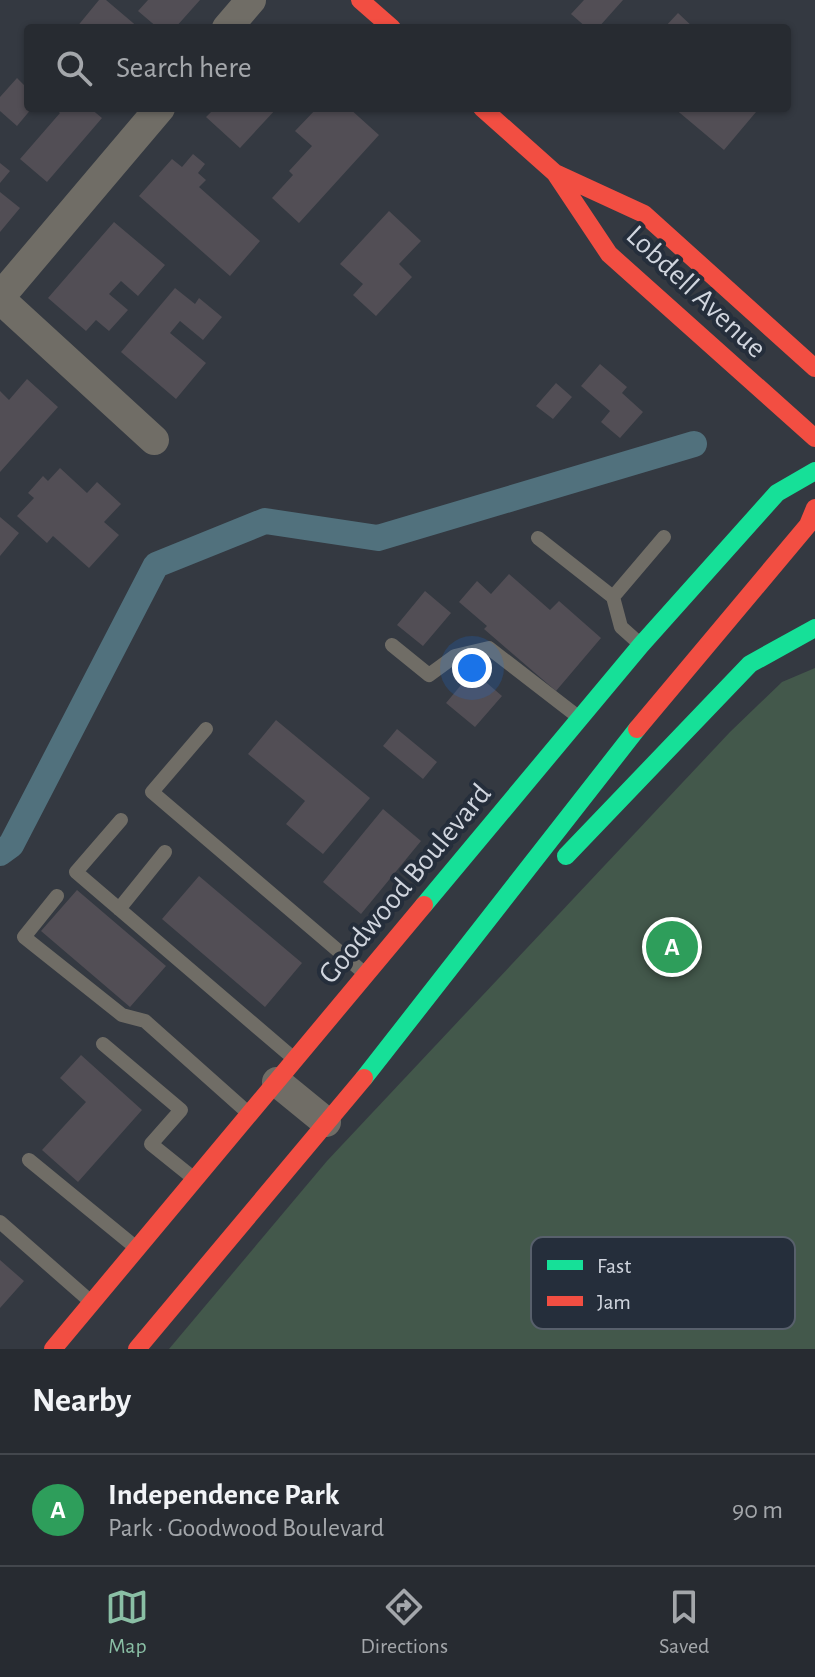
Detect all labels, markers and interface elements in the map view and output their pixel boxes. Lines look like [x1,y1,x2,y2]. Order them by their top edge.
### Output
search box [24,24,791,112]
icon: search [52,46,96,90]
text: Search here [116,53,252,83]
street label: Lobdell Avenue [620,220,772,364]
your location [452,648,492,688]
street label: Goodwood Boulevard [313,779,497,989]
pin: A [646,917,698,977]
legend [531,1237,795,1329]
text: Fast [597,1255,631,1277]
text: Jam [597,1291,631,1313]
text: Nearby [32,1384,131,1418]
text: Independence Park [108,1480,339,1510]
text: A [50,1497,66,1523]
text: 90 m [732,1497,783,1523]
text: Park · Goodwood Boulevard [108,1515,384,1541]
tab: Map [105,1585,149,1659]
tab: Directions [360,1585,448,1659]
tab: Saved [659,1585,709,1659]

